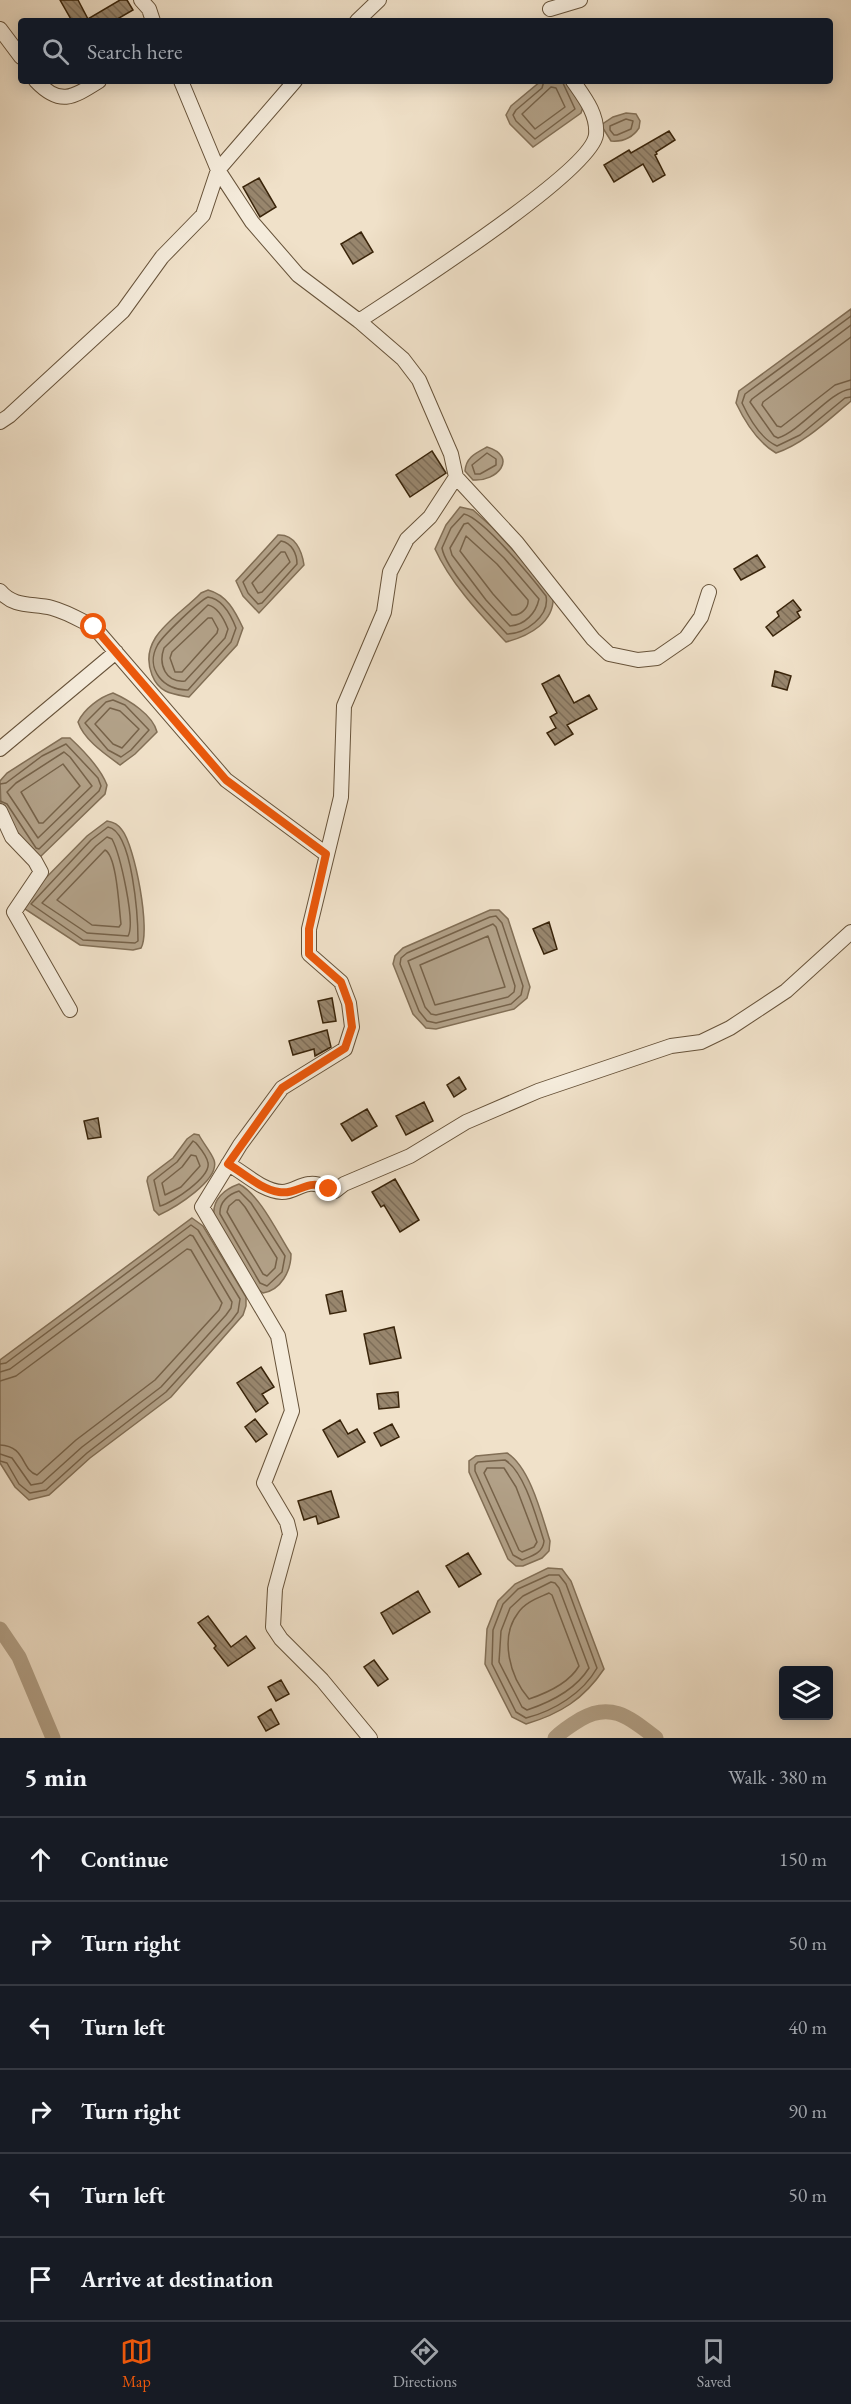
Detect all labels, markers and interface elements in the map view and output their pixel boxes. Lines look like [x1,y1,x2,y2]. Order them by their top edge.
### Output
search box [18,18,833,84]
icon: search [39,35,72,68]
text: Search here [87,37,182,66]
route start [80,613,106,639]
route end [315,1175,341,1201]
map controls [779,1666,833,1720]
button: layers [779,1666,833,1720]
text: 5 min [24,1760,87,1794]
text: Walk · 380 m [728,1764,827,1790]
icon: ahead [24,1843,57,1876]
text: Continue [81,1845,168,1874]
text: 150 m [779,1846,827,1872]
icon: right [24,1927,57,1960]
text: Turn right [81,1929,180,1958]
text: 50 m [788,1930,827,1956]
icon: left [24,2011,57,2044]
text: Turn left [81,2013,165,2042]
text: 40 m [788,2014,827,2040]
icon: right [24,2095,57,2128]
text: Turn right [81,2097,180,2126]
text: 90 m [788,2098,827,2124]
icon: left [24,2179,57,2212]
text: Turn left [81,2181,165,2210]
text: 50 m [788,2182,827,2208]
icon: arrive [24,2263,57,2296]
text: Arrive at destination [81,2265,273,2294]
tab: Map [120,2335,153,2392]
tab: Directions [393,2335,457,2392]
tab: Saved [697,2335,731,2392]

